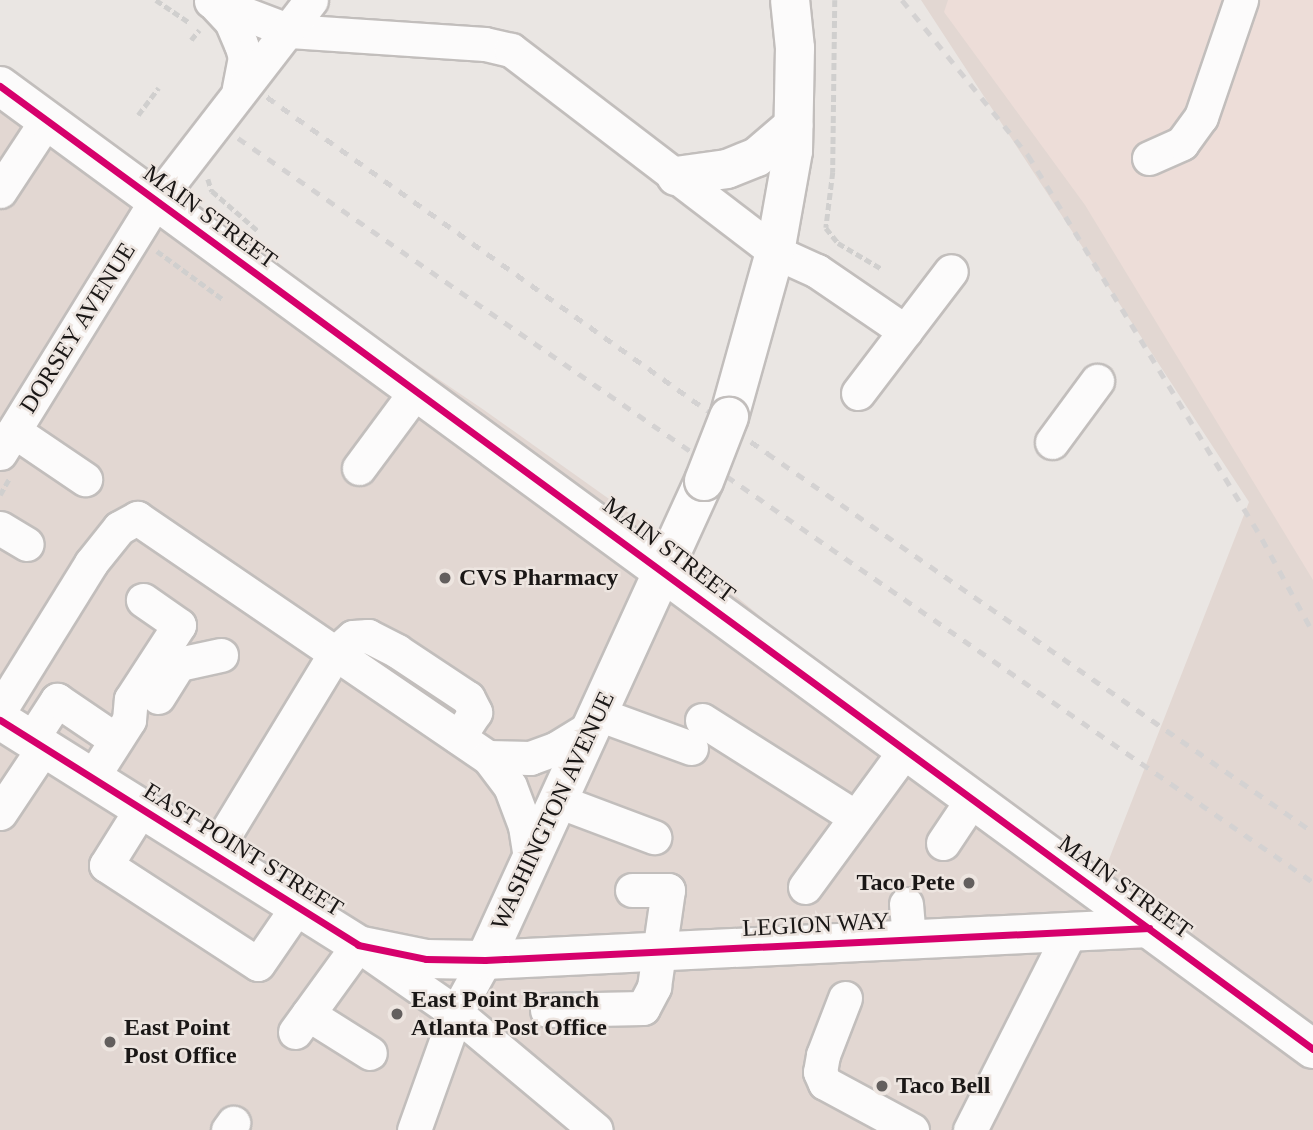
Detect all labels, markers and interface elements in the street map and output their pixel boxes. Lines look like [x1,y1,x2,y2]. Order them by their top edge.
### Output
street label: MAIN STREET [138,159,282,275]
street label: DORSEY AVENUE [13,237,143,419]
street label: MAIN STREET [597,491,741,609]
place label: CVS Pharmacy [459,564,618,592]
marker: CVS Pharmacy [437,570,453,586]
street label: WASHINGTON AVENUE [485,687,621,935]
street label: EAST POINT STREET [138,777,348,923]
street label: MAIN STREET [1053,829,1197,945]
place label: Taco Pete [857,869,955,897]
marker: Taco Pete [961,875,977,891]
street label: LEGION WAY [741,907,891,943]
place label: East Point Branch Atlanta Post Office [411,986,607,1042]
marker: East Point Branch Atlanta Post Office [389,1006,405,1022]
place label: East Point Post Office [124,1014,237,1070]
marker: East Point Post Office [102,1034,118,1050]
place label: Taco Bell [896,1072,990,1100]
marker: Taco Bell [874,1078,890,1094]

